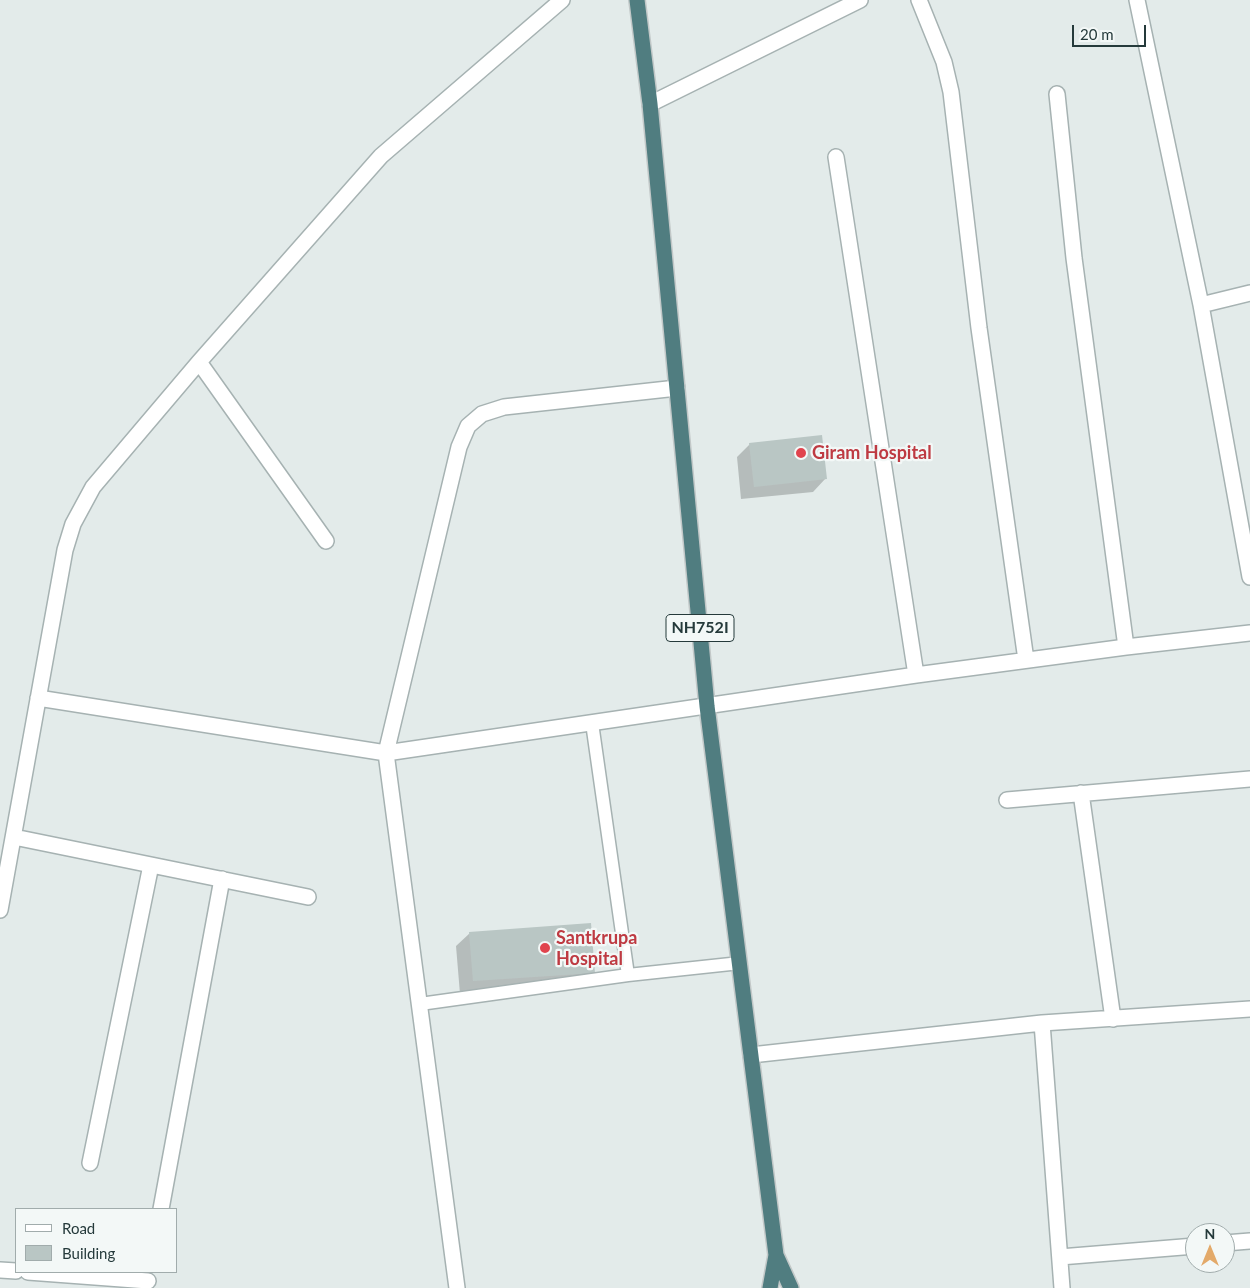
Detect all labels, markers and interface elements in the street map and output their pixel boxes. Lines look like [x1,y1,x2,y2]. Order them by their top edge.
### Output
scale bar [1075,15,1149,47]
text: 20 m [1080,25,1114,43]
place label: Giram Hospital [812,442,932,464]
marker: Giram Hospital [794,446,808,460]
road number: NH752I [666,614,734,641]
place label: Santkrupa Hospital [556,927,637,970]
marker: Santkrupa Hospital [538,941,552,955]
legend [15,1208,178,1273]
text: Road [62,1219,95,1237]
north arrow [1185,1223,1235,1273]
text: N [1205,1225,1215,1242]
text: Building [62,1244,115,1262]

